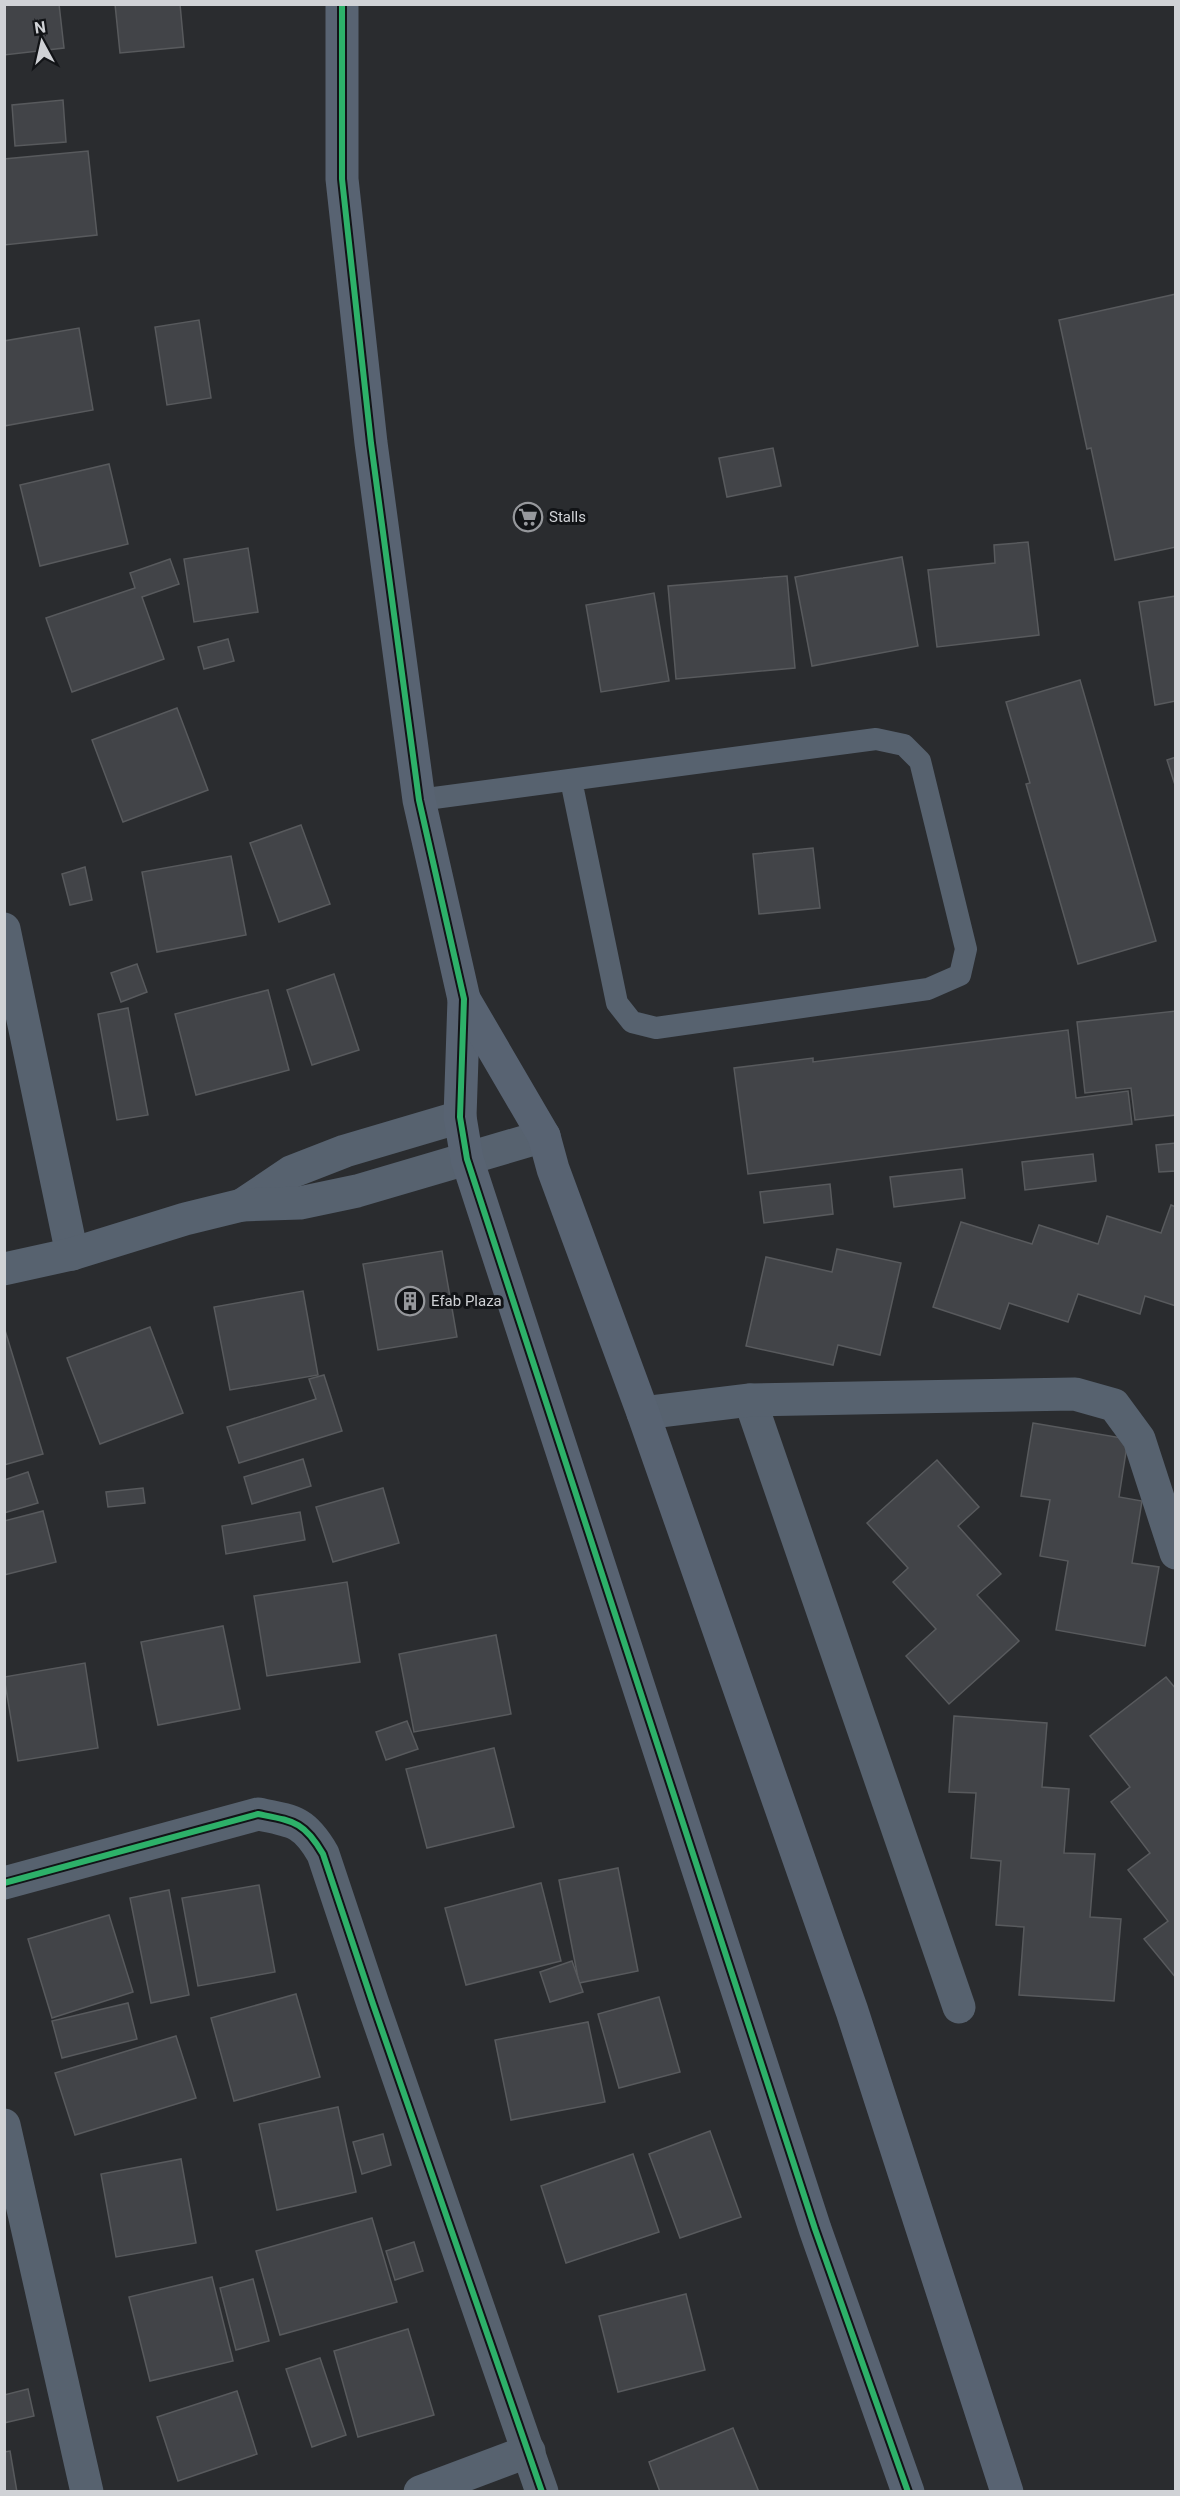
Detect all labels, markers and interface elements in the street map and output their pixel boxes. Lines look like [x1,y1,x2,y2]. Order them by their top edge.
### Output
north arrow [12,12,72,72]
text: N [33,17,47,38]
supermarket icon: Stalls [512,501,544,533]
place label: Stalls [549,508,586,526]
building icon: Efab Plaza [394,1285,426,1317]
place label: Efab Plaza [431,1292,502,1310]

